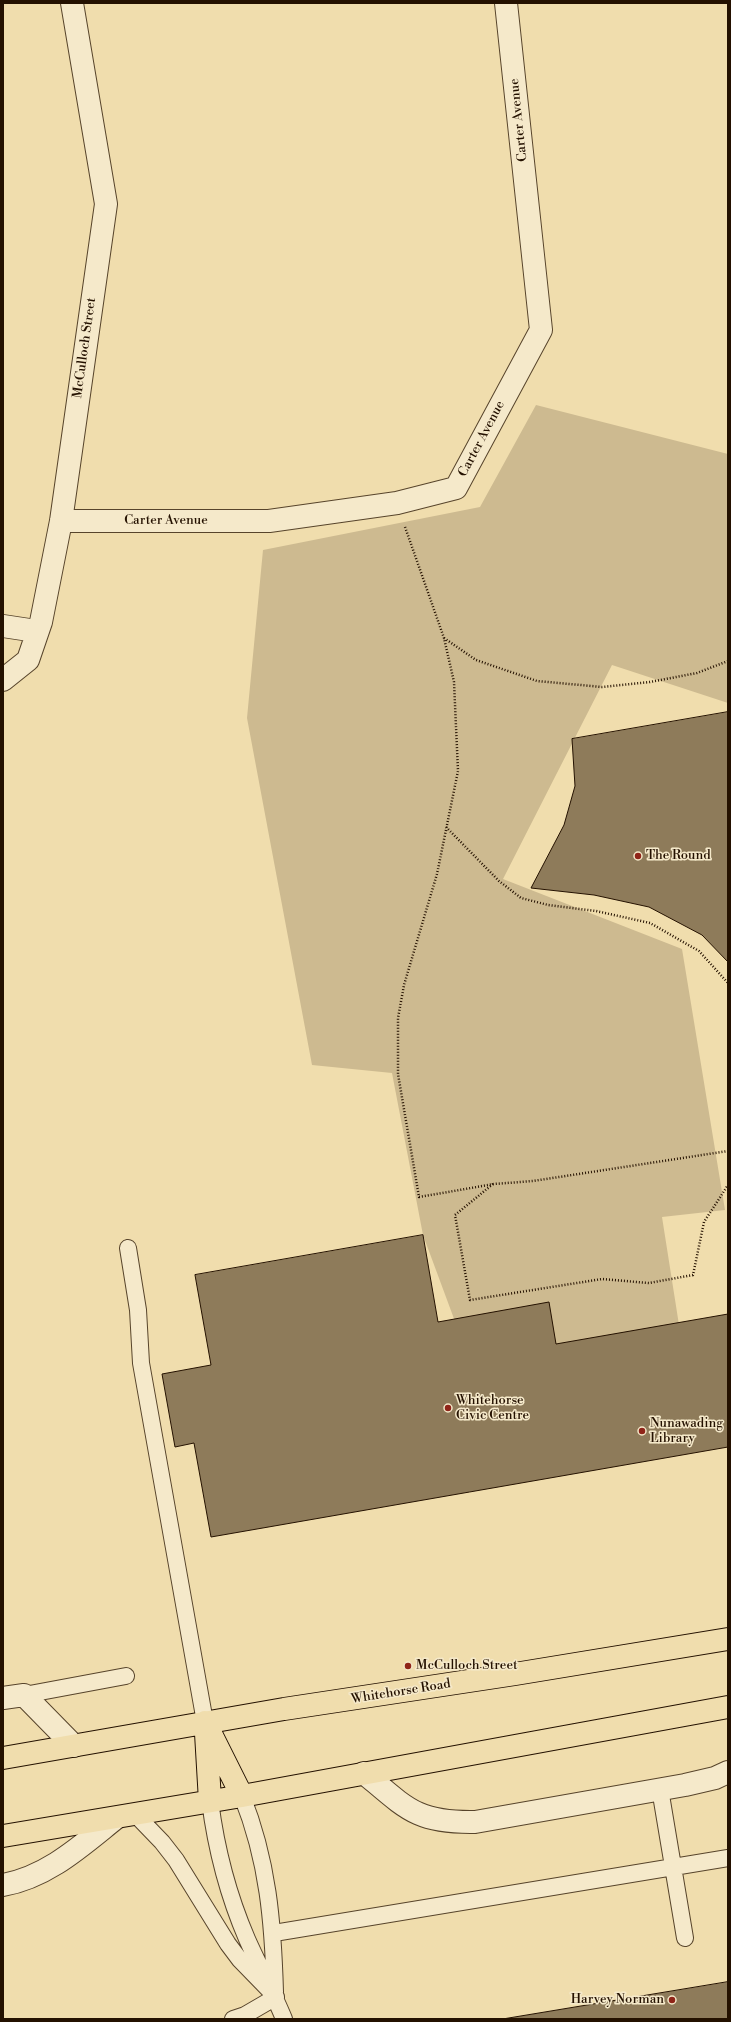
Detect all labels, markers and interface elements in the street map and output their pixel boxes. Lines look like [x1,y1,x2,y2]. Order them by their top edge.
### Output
street label: Carter Avenue [507,78,531,162]
street label: McCulloch Street [70,297,100,399]
street label: Carter Avenue [455,398,509,480]
street label: Carter Avenue [124,513,208,529]
place label: The Round [646,848,711,864]
marker: The Round [633,851,643,861]
place label: Whitehorse Civic Centre [456,1393,529,1424]
marker: Whitehorse Civic Centre [443,1403,453,1413]
place label: Nunawading Library [650,1416,723,1447]
marker: Nunawading Library [637,1426,647,1436]
place label: McCulloch Street [416,1658,518,1674]
marker: McCulloch Street [403,1661,413,1671]
street label: Whitehorse Road [350,1676,452,1708]
place label: Harvey Norman [571,1992,664,2008]
marker: Harvey Norman [667,1995,677,2005]

